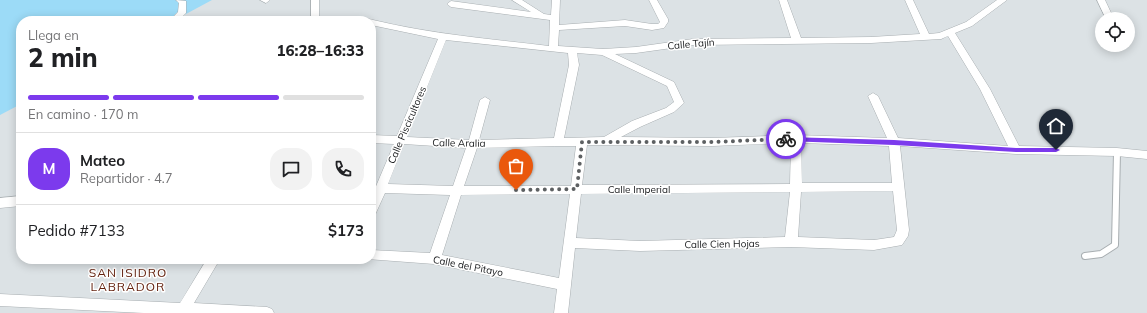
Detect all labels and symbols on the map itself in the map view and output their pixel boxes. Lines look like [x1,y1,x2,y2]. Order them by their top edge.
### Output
street label: Calle Tajín [667,35,715,53]
street label: Calle Piscicultores [385,84,429,166]
pin [1039,109,1073,150]
courier [766,119,806,159]
street label: Calle Aralia [432,136,486,150]
pin [499,149,533,190]
street label: Calle Imperial [608,183,670,196]
street label: Calle Cien Hojas [684,237,760,251]
street label: Calle del Pitayo [432,253,504,279]
district label: SAN ISIDRO LABRADOR [89,265,167,294]

